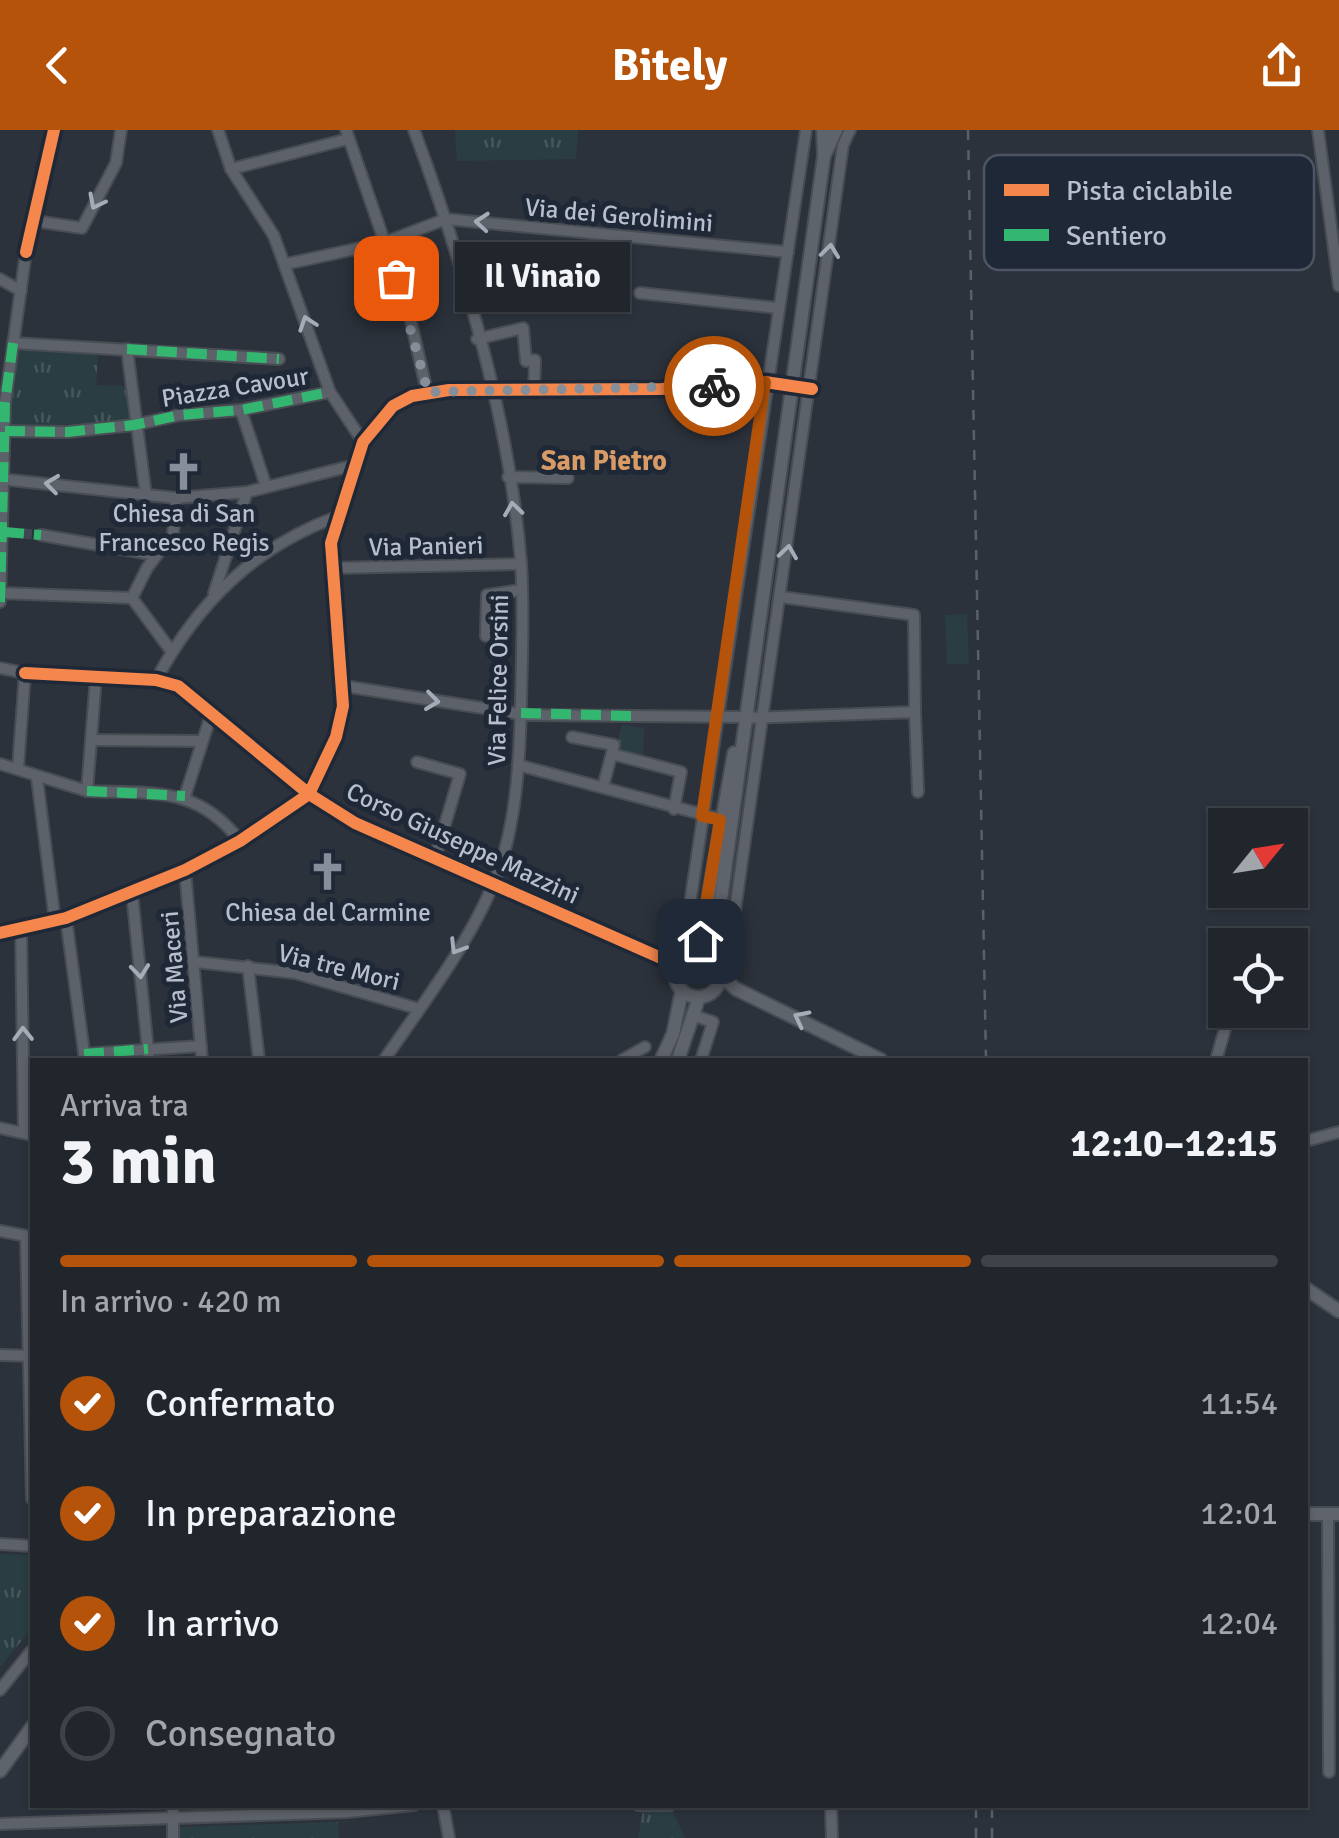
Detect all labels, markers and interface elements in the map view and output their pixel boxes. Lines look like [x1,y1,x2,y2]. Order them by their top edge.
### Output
icon: back [30,38,85,93]
text: Bitely [612,38,727,93]
icon: share [1254,38,1309,93]
legend [984,155,1314,270]
text: Pista ciclabile [1066,174,1233,208]
one-way arrow [89,191,108,209]
street label: Via dei Gerolimini [524,191,714,239]
one-way arrow [473,212,489,234]
text: Sentiero [1066,219,1167,253]
pin [354,236,439,321]
callout: Il Vinaio [456,243,631,313]
one-way arrow [819,243,840,259]
icon: bag [369,251,424,306]
text: Il Vinaio [484,257,601,296]
one-way arrow [298,316,319,333]
courier [664,336,764,436]
icon: bike [687,359,742,414]
street label: Piazza Cavour [159,360,311,414]
district label: San Pietro [541,444,667,478]
church icon: Chiesa di San Francesco Regis [163,451,205,493]
one-way arrow [43,475,60,496]
place label: Chiesa di San Francesco Regis [98,498,270,558]
one-way arrow [503,501,524,517]
street label: Via Panieri [368,529,484,563]
one-way arrow [776,544,797,561]
street label: Via Felice Orsini [481,594,515,766]
one-way arrow [424,690,440,711]
street label: Corso Giuseppe Mazzini [342,775,584,911]
north arrow [1208,808,1308,908]
map controls [1208,808,1308,1028]
church icon: Chiesa del Carmine [307,850,349,892]
place label: Chiesa del Carmine [225,897,431,928]
pin [658,899,743,984]
street label: Via Maceri [154,910,194,1024]
icon: home [673,914,728,969]
button: locate [1208,928,1308,1028]
one-way arrow [451,936,470,954]
street label: Via tre Mori [275,937,403,997]
one-way arrow [129,964,151,980]
one-way arrow [793,1011,811,1031]
one-way arrow [12,1025,34,1040]
text: Arriva tra [60,1086,189,1125]
text: 12:10–12:15 [1070,1120,1278,1167]
text: 3 min [60,1122,217,1202]
text: In arrivo · 420 m [60,1282,282,1321]
icon: check [60,1376,115,1431]
text: Confermato [145,1380,335,1427]
text: 11:54 [1200,1384,1278,1423]
icon: check [60,1486,115,1541]
text: In preparazione [145,1490,397,1537]
text: 12:01 [1200,1494,1278,1533]
icon: check [60,1596,115,1651]
text: In arrivo [145,1600,280,1647]
text: 12:04 [1200,1604,1278,1643]
text: Consegnato [145,1710,336,1757]

